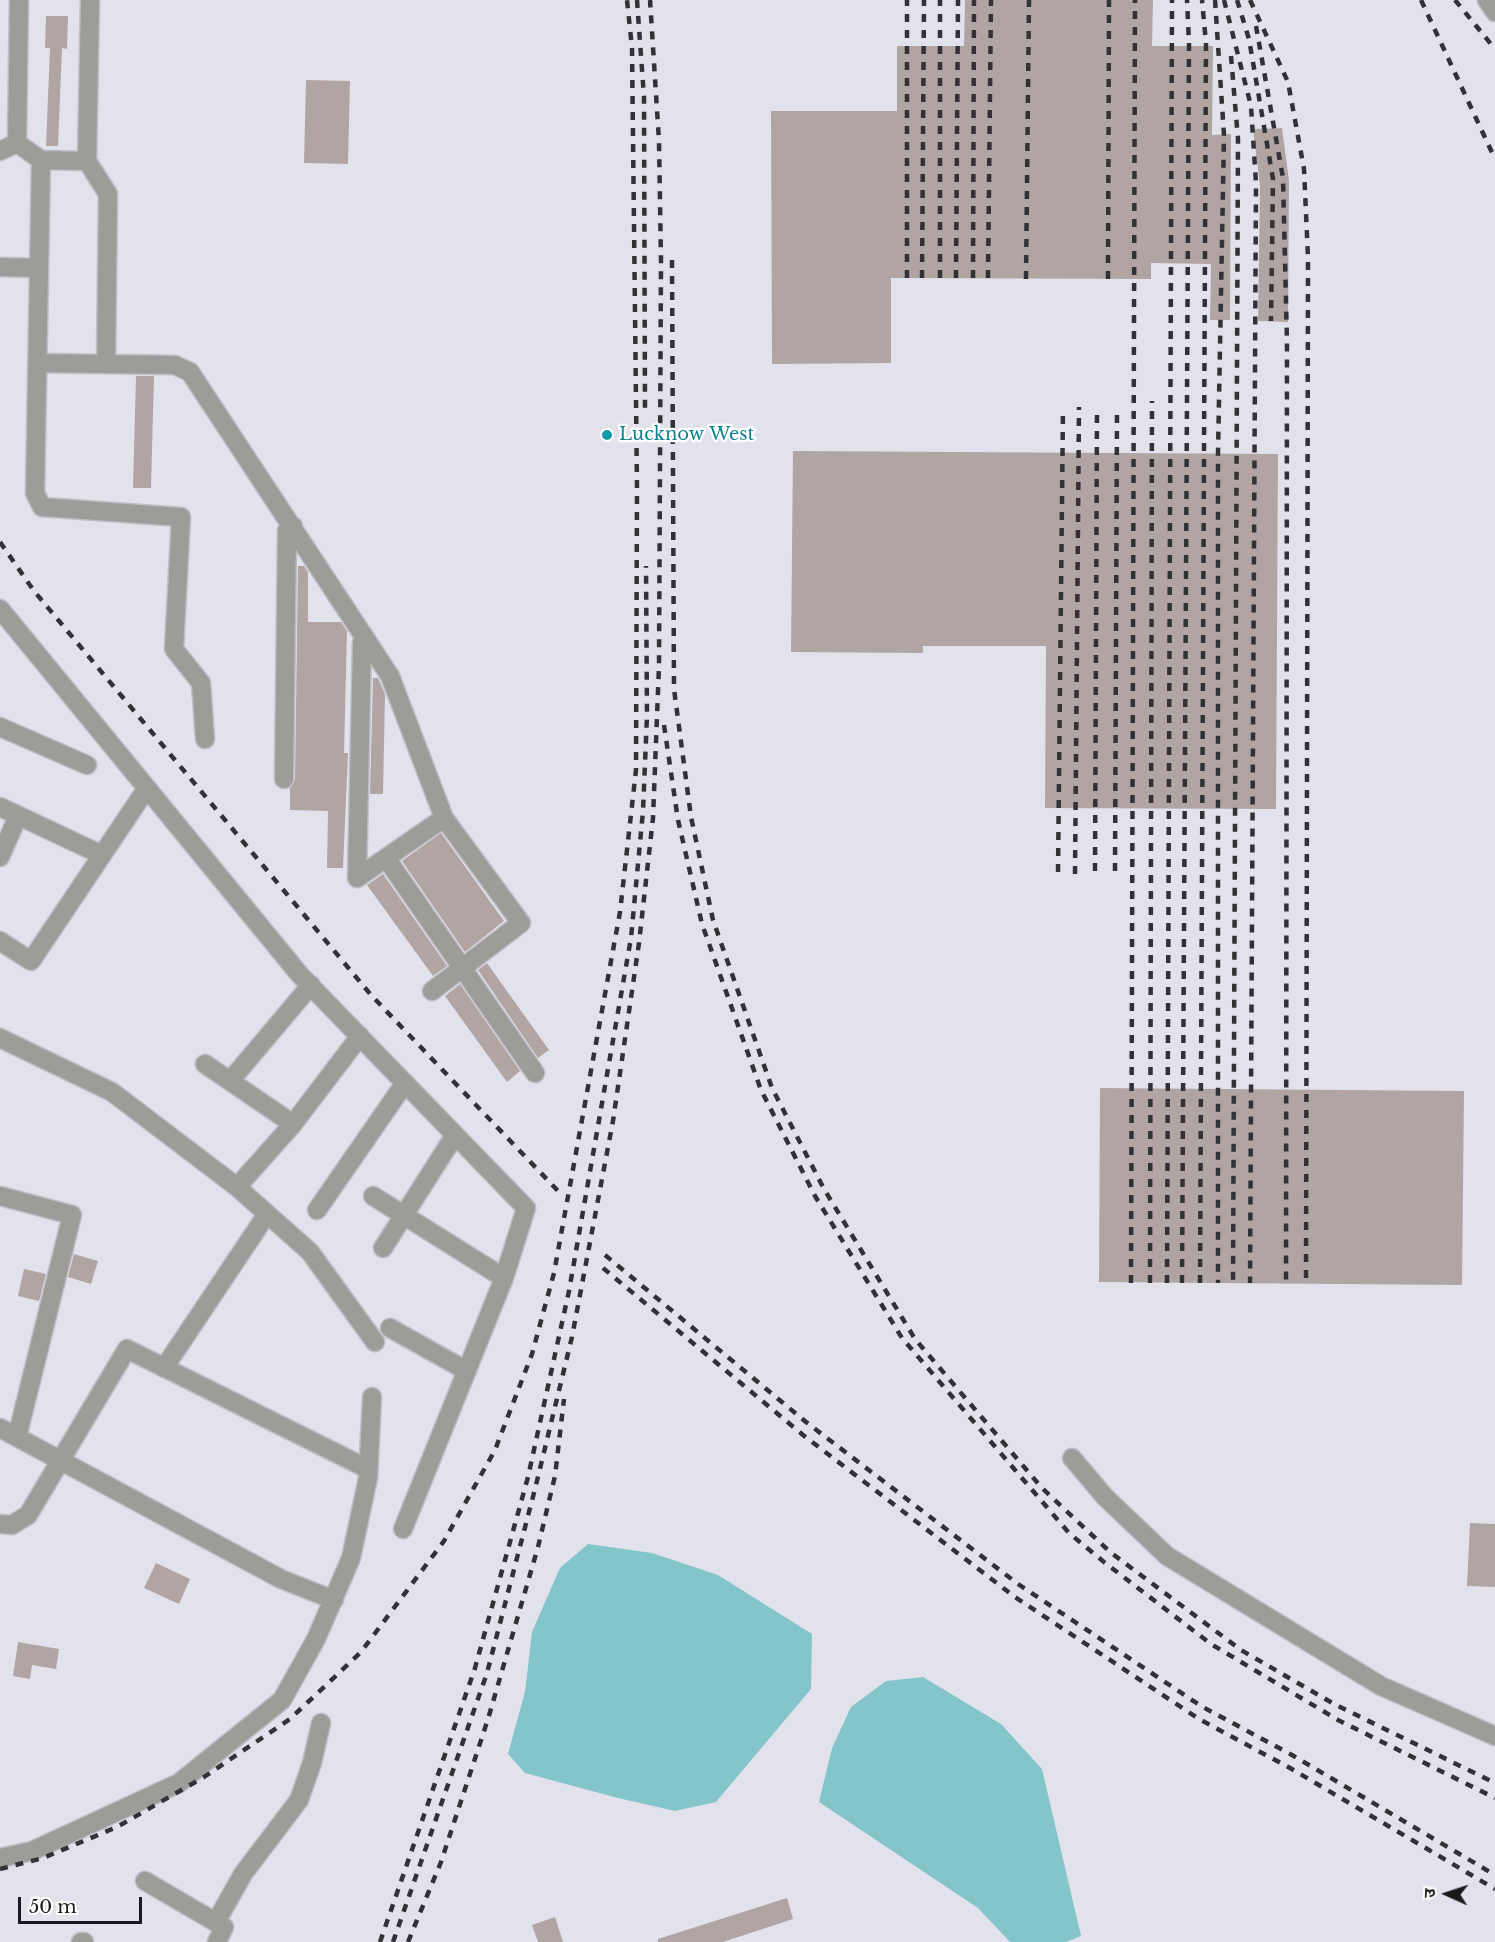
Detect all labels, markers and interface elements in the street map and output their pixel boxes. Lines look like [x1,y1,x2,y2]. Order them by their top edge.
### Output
place label: Lucknow West [619,424,754,446]
marker: Lucknow West [600,428,614,442]
north arrow [1417,1864,1477,1924]
scale bar [21,1885,146,1923]
text: उ [1419,1888,1439,1898]
text: 50 m [29,1896,77,1918]

